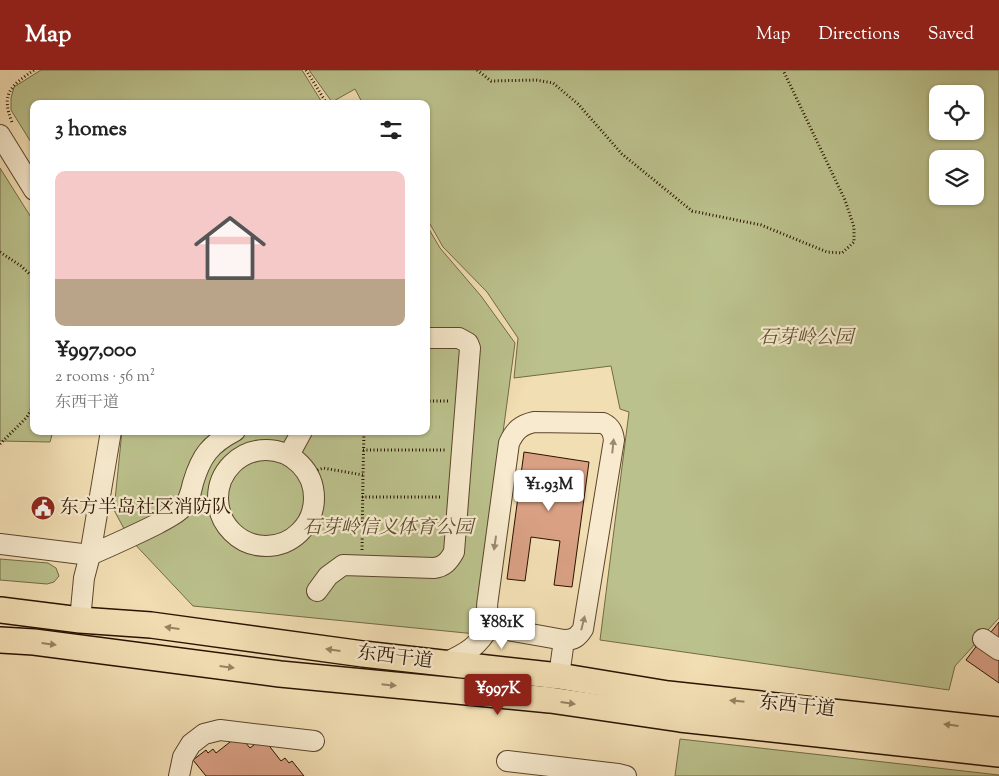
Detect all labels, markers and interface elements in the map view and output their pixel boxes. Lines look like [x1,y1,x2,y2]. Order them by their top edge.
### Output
text: Map [25,18,71,52]
text: Map [756,22,791,48]
text: Directions [819,22,900,48]
text: Saved [928,22,974,48]
map controls [929,85,984,205]
button: locate [929,85,984,140]
text: 3 homes [55,115,127,145]
icon: filters [377,116,405,144]
button: layers [929,150,984,205]
icon: home [185,203,275,293]
park label: 石芽岭公园 [758,325,856,352]
text: ¥997,000 [55,336,136,366]
text: 2 rooms · 56 m² [55,366,155,389]
text: 东西干道 [55,392,119,415]
one-way arrow [609,437,617,453]
pin: ¥1.93M [508,470,590,512]
text: ¥1.93M [525,474,573,497]
public building icon: 东方半岛社区消防队 [30,495,56,521]
place label: 东方半岛社区消防队 [60,495,231,522]
park label: 石芽岭信义体育公园 [302,515,476,542]
one-way arrow [491,535,499,551]
pin: ¥881K [467,608,537,650]
text: ¥881K [480,612,524,635]
one-way arrow [579,616,587,631]
one-way arrow [163,624,179,632]
one-way arrow [41,640,57,648]
street label: 东西干道 [356,640,434,676]
one-way arrow [324,646,340,654]
one-way arrow [219,663,235,671]
pin: ¥997K [463,674,533,716]
text: ¥997K [475,678,521,701]
one-way arrow [381,681,397,689]
street label: 东西干道 [758,690,836,724]
one-way arrow [729,697,745,705]
one-way arrow [560,699,576,707]
one-way arrow [942,721,958,729]

